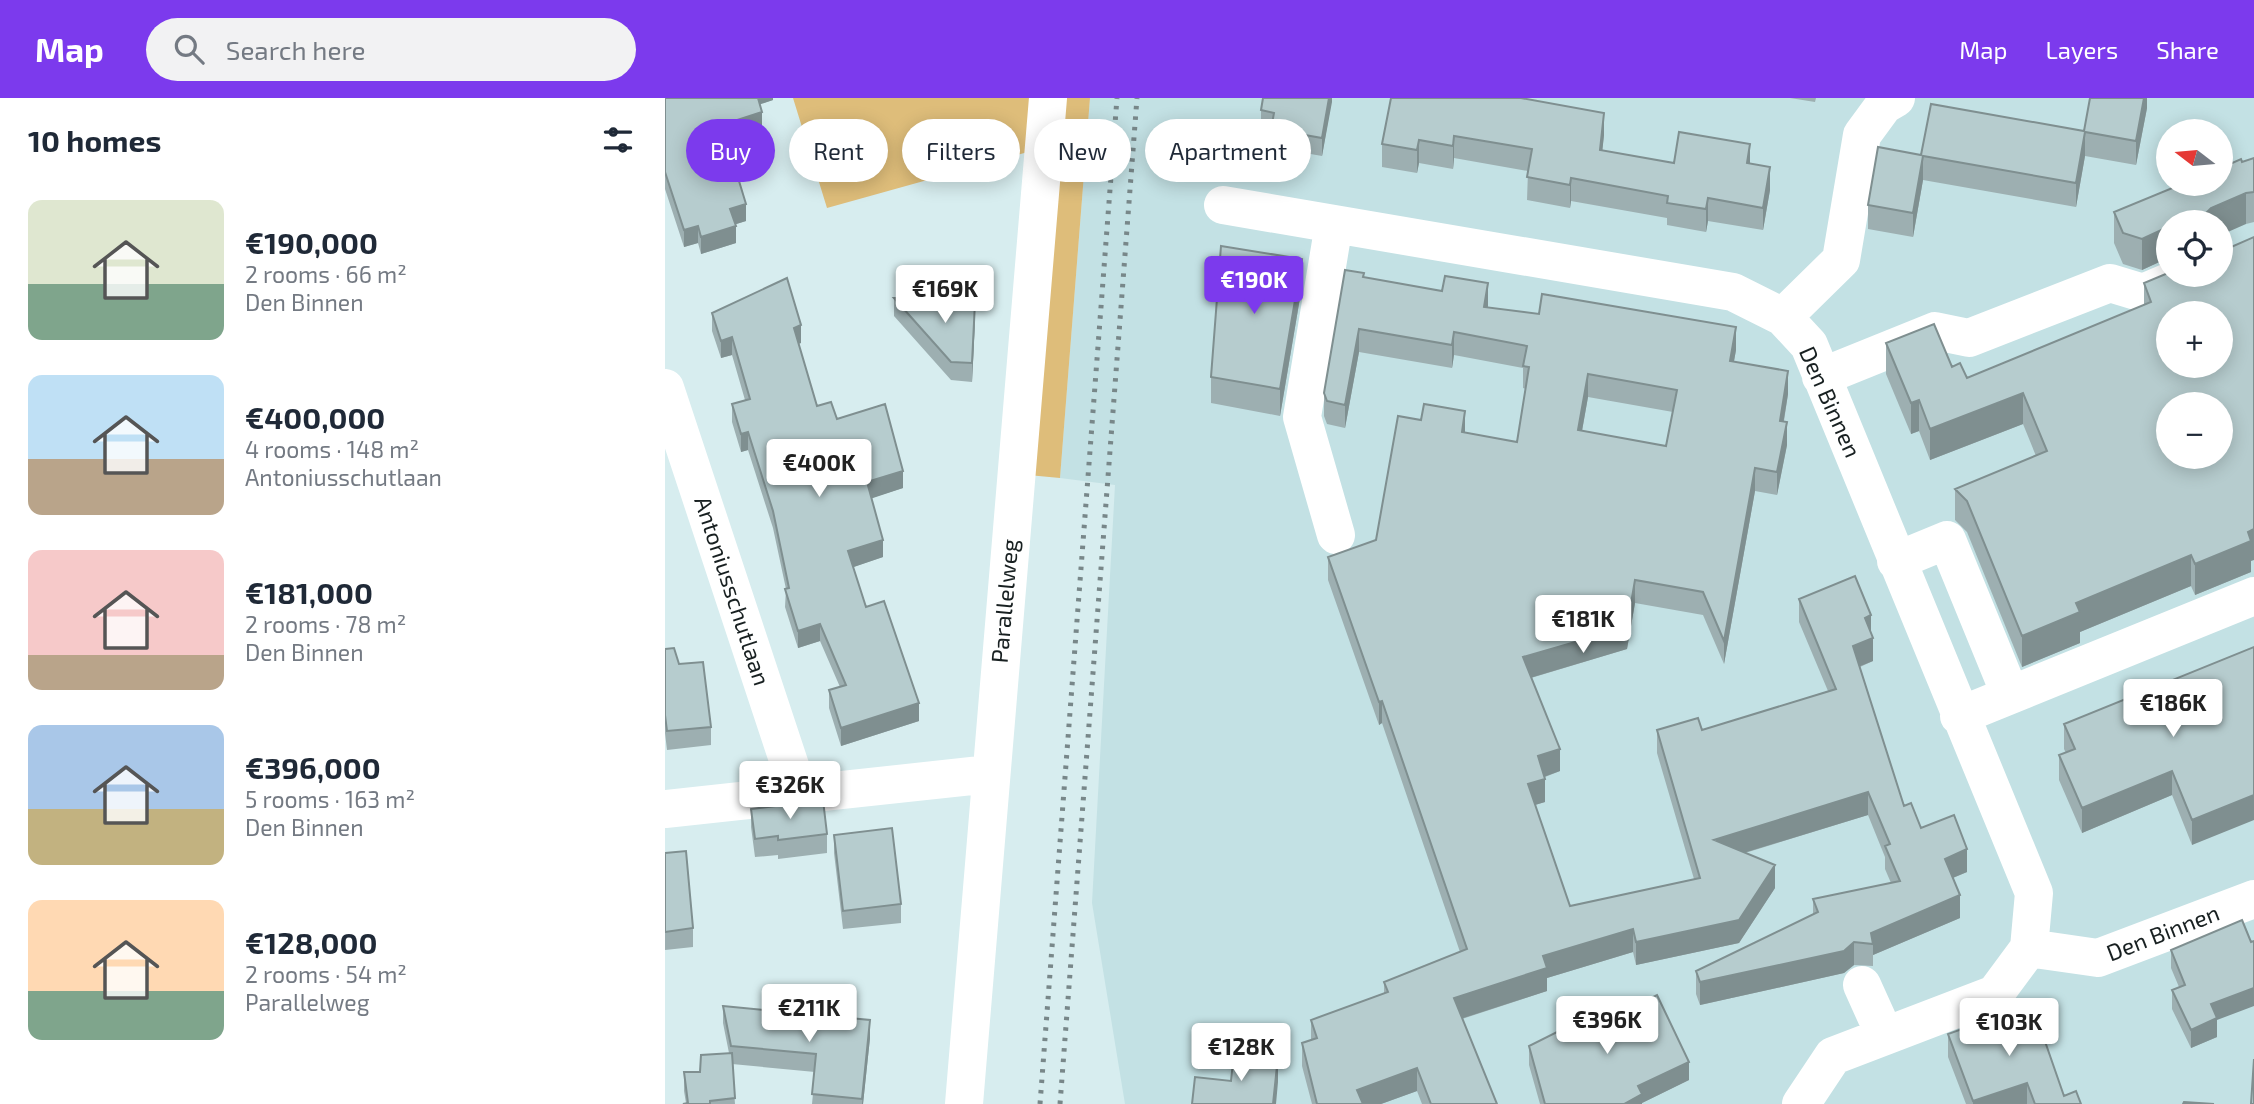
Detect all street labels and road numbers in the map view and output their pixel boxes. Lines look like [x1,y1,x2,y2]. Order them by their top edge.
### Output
street label: Den Binnen [1794,342,1868,461]
street label: Antoniusschutlaan [689,493,777,689]
street label: Parallelweg [985,537,1023,664]
street label: Den Binnen [2102,898,2223,966]

